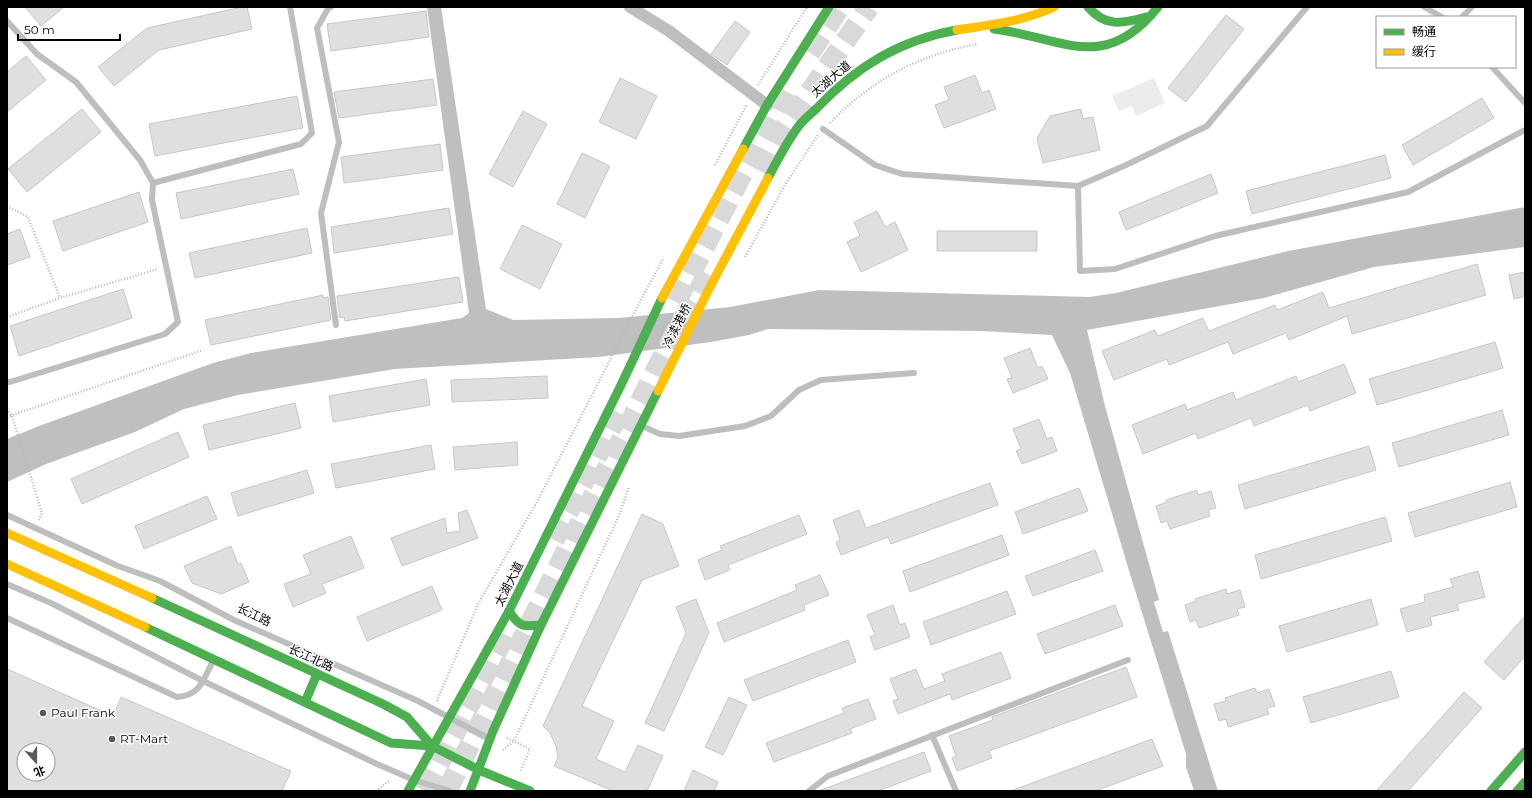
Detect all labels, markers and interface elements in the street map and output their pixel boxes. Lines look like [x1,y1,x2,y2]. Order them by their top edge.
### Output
scale bar [18,16,120,42]
legend [1376,16,1516,68]
text: 50 m [24,22,55,37]
text: 畅通 [1412,24,1436,39]
text: 缓行 [1412,44,1436,59]
street label: 太湖大道 [808,57,854,100]
street label: 冷渎港桥 [659,301,694,351]
street label: 太湖大道 [491,559,526,609]
street label: 长江路 [235,600,274,629]
street label: 长江北路 [286,641,336,674]
place label: Paul Frank [51,705,116,720]
marker: Paul Frank [38,708,48,718]
place label: RT-Mart [120,731,168,746]
marker: RT-Mart [107,734,117,744]
north arrow [16,742,56,782]
text: 北 [32,763,47,780]

